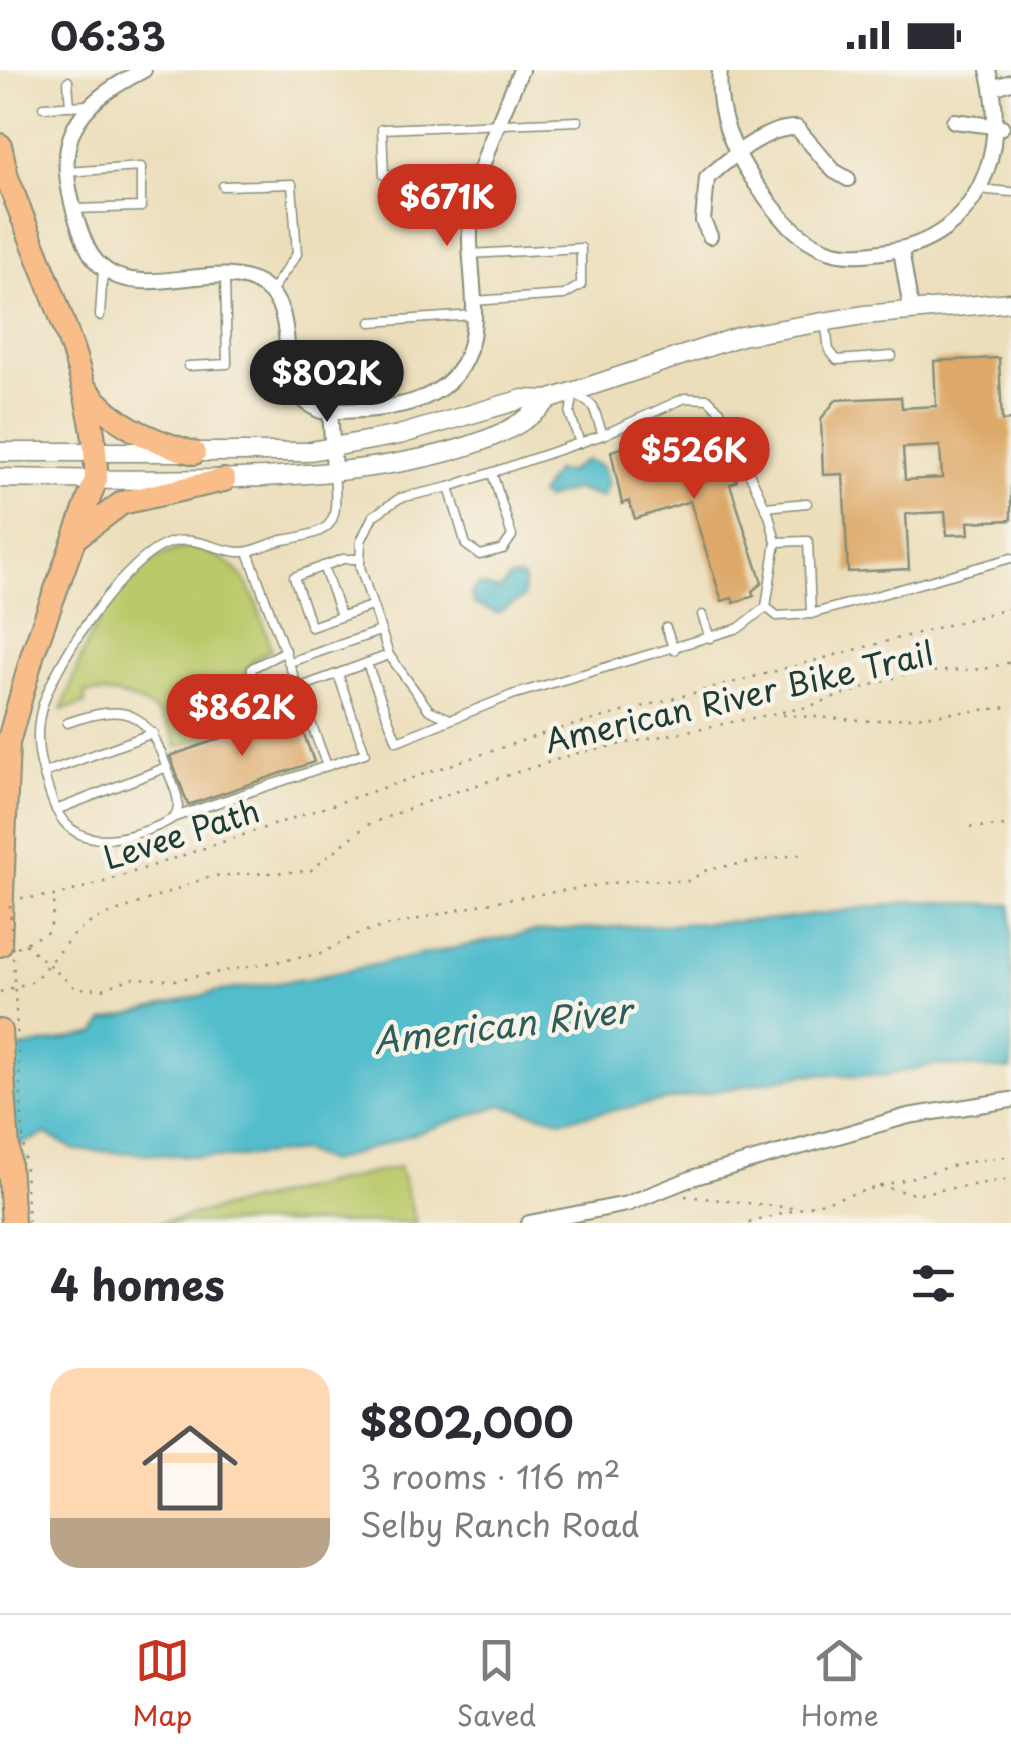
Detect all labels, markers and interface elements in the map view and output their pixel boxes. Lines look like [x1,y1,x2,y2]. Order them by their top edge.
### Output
text: 06:33 [50,7,166,64]
pin: $671K [377,164,517,249]
text: $671K [399,172,495,220]
pin: $802K [257,340,397,425]
text: $802K [272,348,382,396]
pin: $526K [624,417,764,502]
text: $526K [641,425,747,473]
street label: American River Bike Trail [540,628,938,764]
pin: $862K [172,674,312,759]
text: $862K [188,682,296,730]
street label: Levee Path [97,785,265,881]
water label: American River [370,981,638,1066]
text: 4 homes [50,1252,225,1315]
icon: filters [906,1256,961,1311]
text: $802,000 [360,1389,574,1452]
icon: home [130,1408,250,1528]
text: 3 rooms · 116 m² [360,1452,621,1500]
text: Selby Ranch Road [360,1500,640,1548]
tab: Map [132,1633,192,1736]
tab: Saved [457,1633,536,1736]
tab: Home [801,1633,879,1736]

